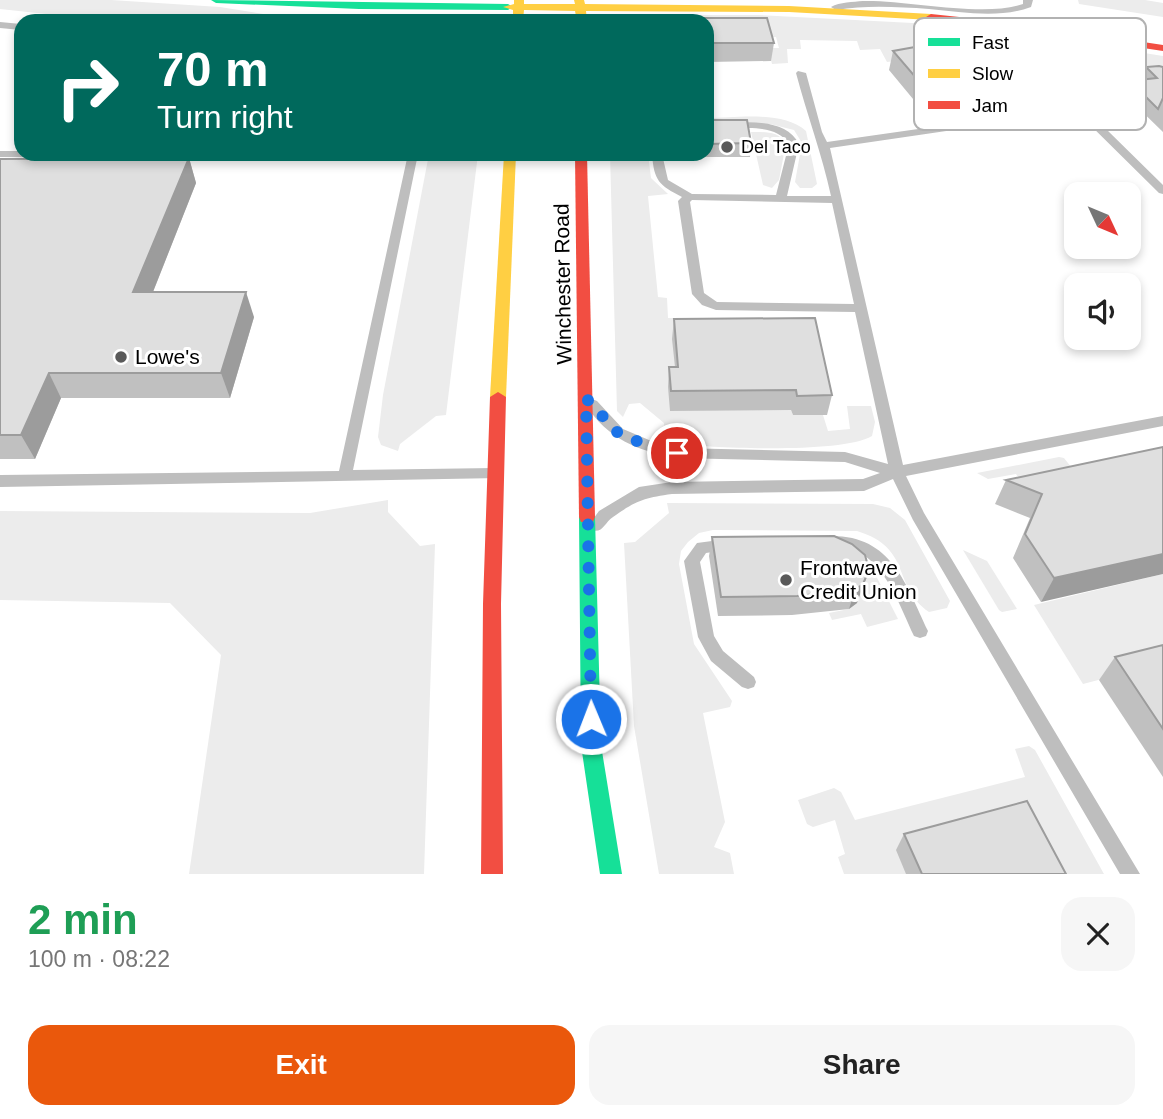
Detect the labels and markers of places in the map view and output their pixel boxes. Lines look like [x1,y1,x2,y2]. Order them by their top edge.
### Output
place label: Del Taco [741,137,811,157]
marker: Del Taco [719,139,735,155]
place label: Lowe's [135,345,200,368]
marker: Lowe's [113,349,129,365]
pin [647,423,707,483]
place label: Frontwave Credit Union [800,556,917,603]
marker: Frontwave Credit Union [778,572,794,588]

